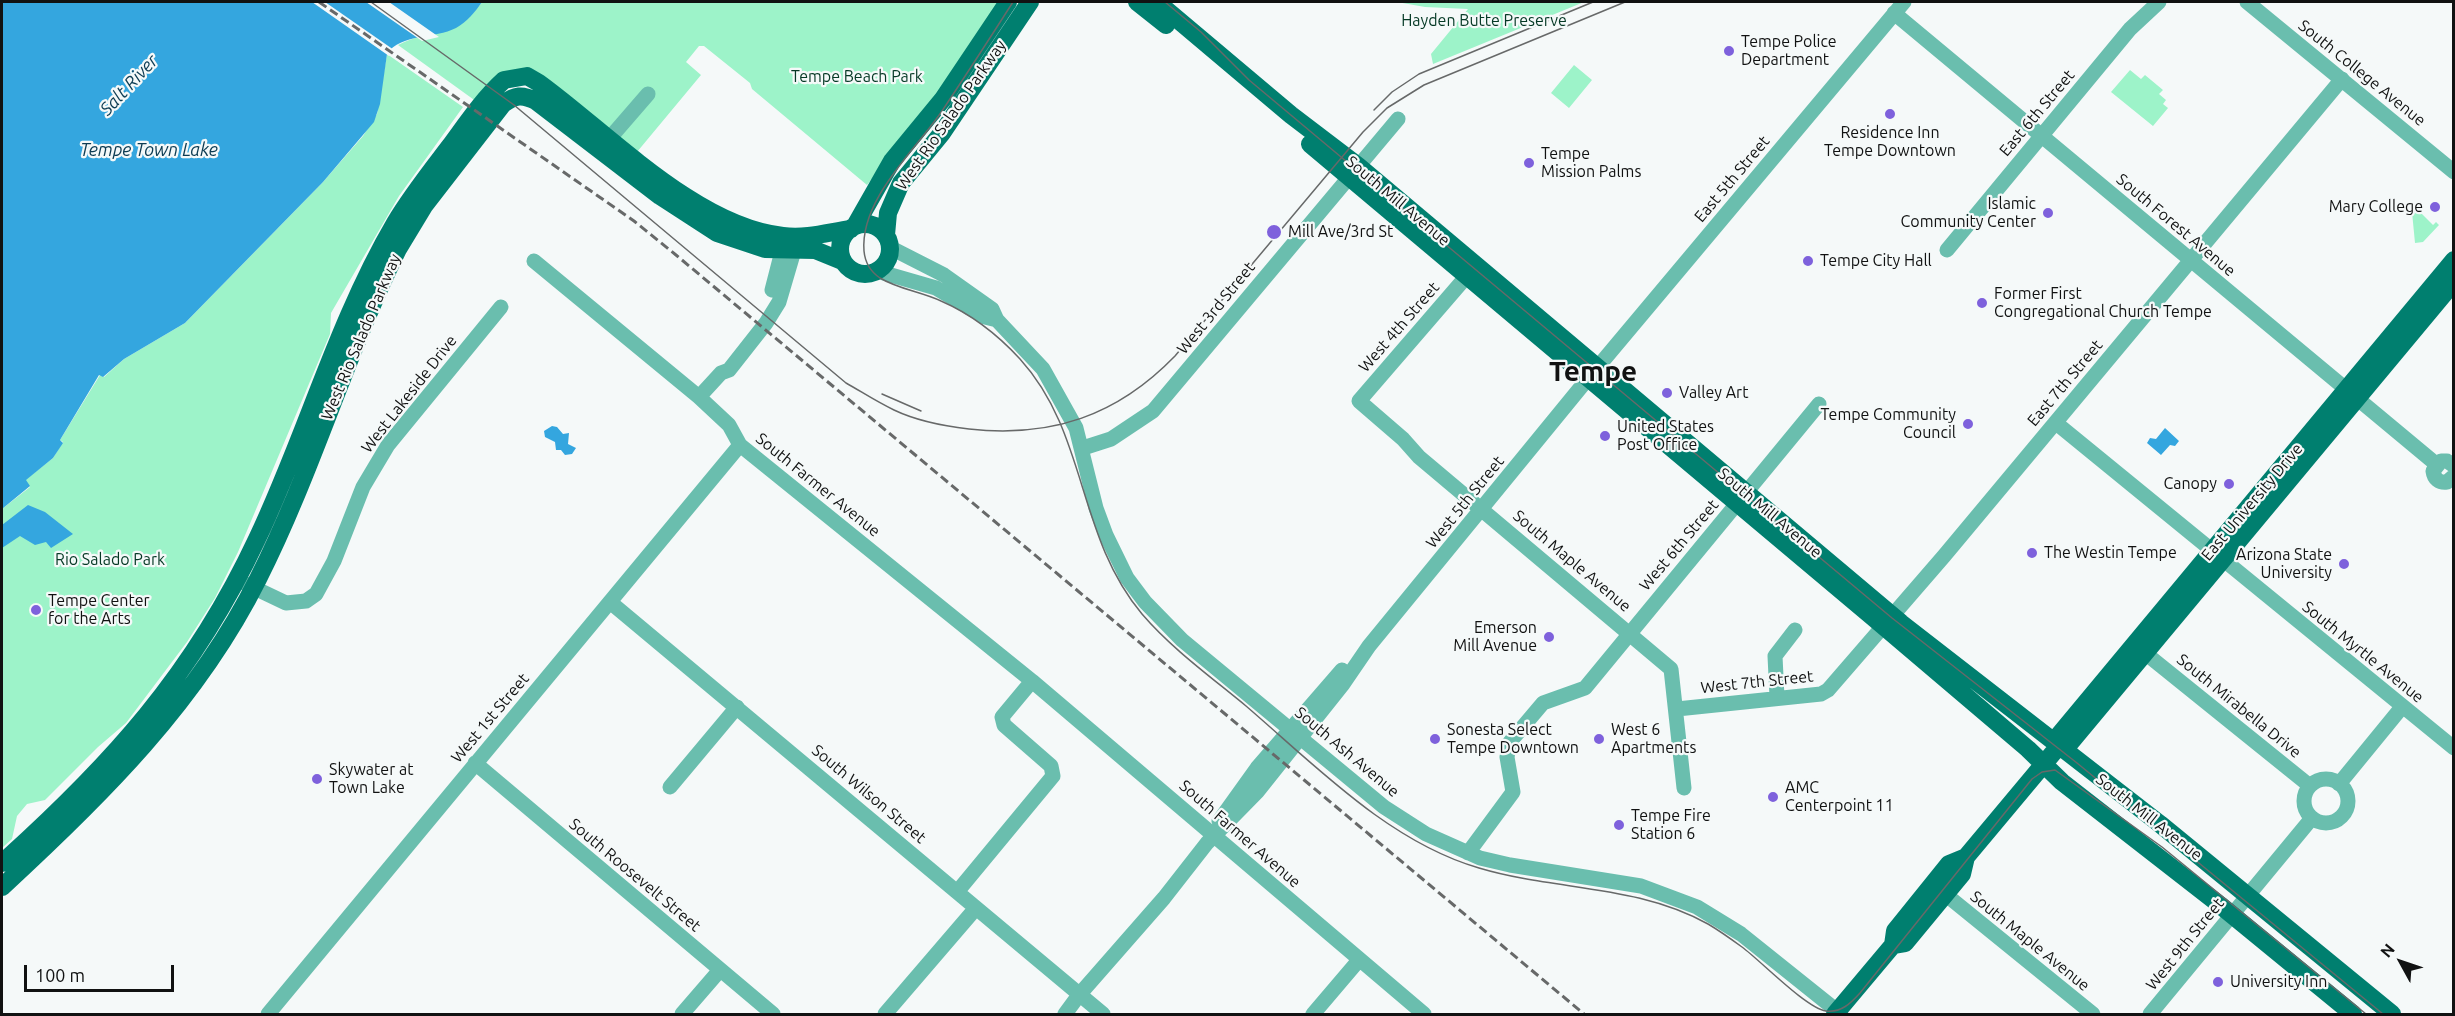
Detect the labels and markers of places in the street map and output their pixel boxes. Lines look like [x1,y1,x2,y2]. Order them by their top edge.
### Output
place label: Tempe Police Department [1741,32,1837,70]
marker: Tempe Police Department [1722,44,1736,58]
marker: Residence Inn Tempe Downtown [1883,107,1897,121]
place label: Residence Inn Tempe Downtown [1824,123,1956,161]
place label: Tempe Mission Palms [1541,144,1641,182]
marker: Tempe Mission Palms [1522,156,1536,170]
place label: Islamic Community Center [1900,194,2036,232]
place label: Mary College [2329,197,2423,217]
marker: Mary College [2428,200,2442,214]
marker: Islamic Community Center [2041,206,2055,220]
place label: Mill Ave/3rd St [1288,222,1393,242]
marker: Mill Ave/3rd St [1265,223,1283,241]
place label: Tempe City Hall [1820,251,1932,271]
marker: Tempe City Hall [1801,254,1815,268]
place label: Former First Congregational Church Tempe [1994,284,2212,322]
marker: Former First Congregational Church Tempe [1975,296,1989,310]
place label: Valley Art [1679,383,1748,403]
marker: Valley Art [1660,386,1674,400]
place label: Tempe Community Council [1820,405,1956,443]
place label: United States Post Office [1617,417,1714,455]
marker: Tempe Community Council [1961,417,1975,431]
marker: United States Post Office [1598,429,1612,443]
place label: Canopy [2163,474,2217,494]
marker: Canopy [2222,477,2236,491]
place label: The Westin Tempe [2044,543,2177,563]
place label: Arizona State University [2236,545,2332,583]
marker: The Westin Tempe [2025,546,2039,560]
marker: Arizona State University [2337,557,2351,571]
place label: Tempe Center for the Arts [48,591,150,629]
marker: Tempe Center for the Arts [29,603,43,617]
place label: Emerson Mill Avenue [1453,618,1537,656]
marker: Emerson Mill Avenue [1542,630,1556,644]
place label: Sonesta Select Tempe Downtown [1447,720,1579,758]
place label: West 6 Apartments [1611,720,1696,758]
marker: Sonesta Select Tempe Downtown [1428,732,1442,746]
marker: West 6 Apartments [1592,732,1606,746]
place label: Skywater at Town Lake [329,760,413,798]
marker: Skywater at Town Lake [310,772,324,786]
place label: AMC Centerpoint 11 [1785,778,1894,816]
marker: AMC Centerpoint 11 [1766,790,1780,804]
place label: Tempe Fire Station 6 [1631,806,1711,844]
marker: Tempe Fire Station 6 [1612,818,1626,832]
place label: University Inn [2230,972,2327,992]
marker: University Inn [2211,975,2225,989]

